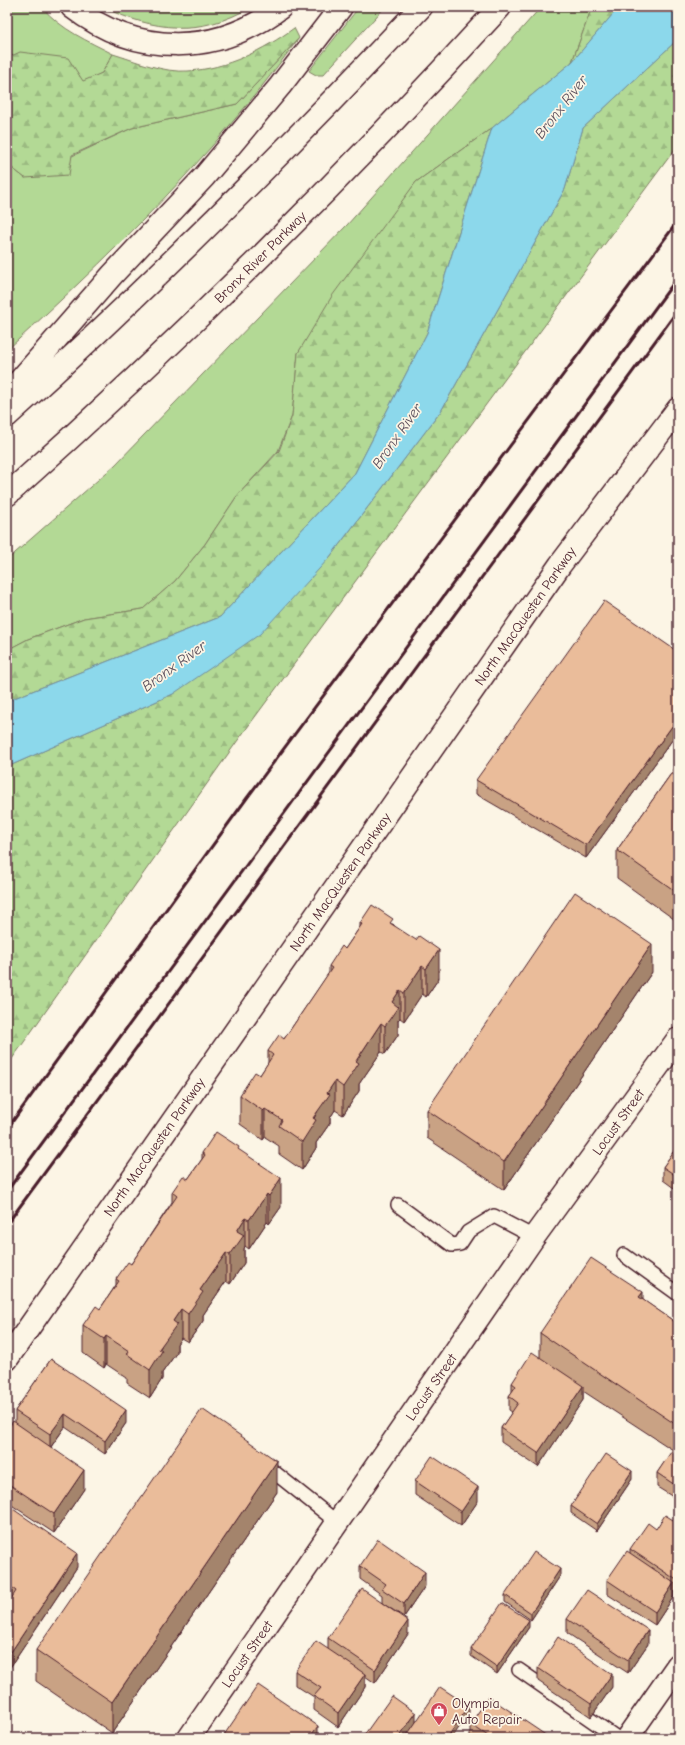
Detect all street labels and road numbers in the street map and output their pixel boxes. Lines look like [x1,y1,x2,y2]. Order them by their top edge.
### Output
street label: Bronx River Parkway [211,207,310,307]
street label: North MacQuesten Parkway [471,543,580,689]
street label: North MacQuesten Parkway [286,809,395,955]
street label: North MacQuesten Parkway [100,1074,209,1220]
street label: Locust Street [589,1085,649,1159]
street label: Locust Street [402,1350,461,1424]
street label: Locust Street [218,1617,277,1691]

